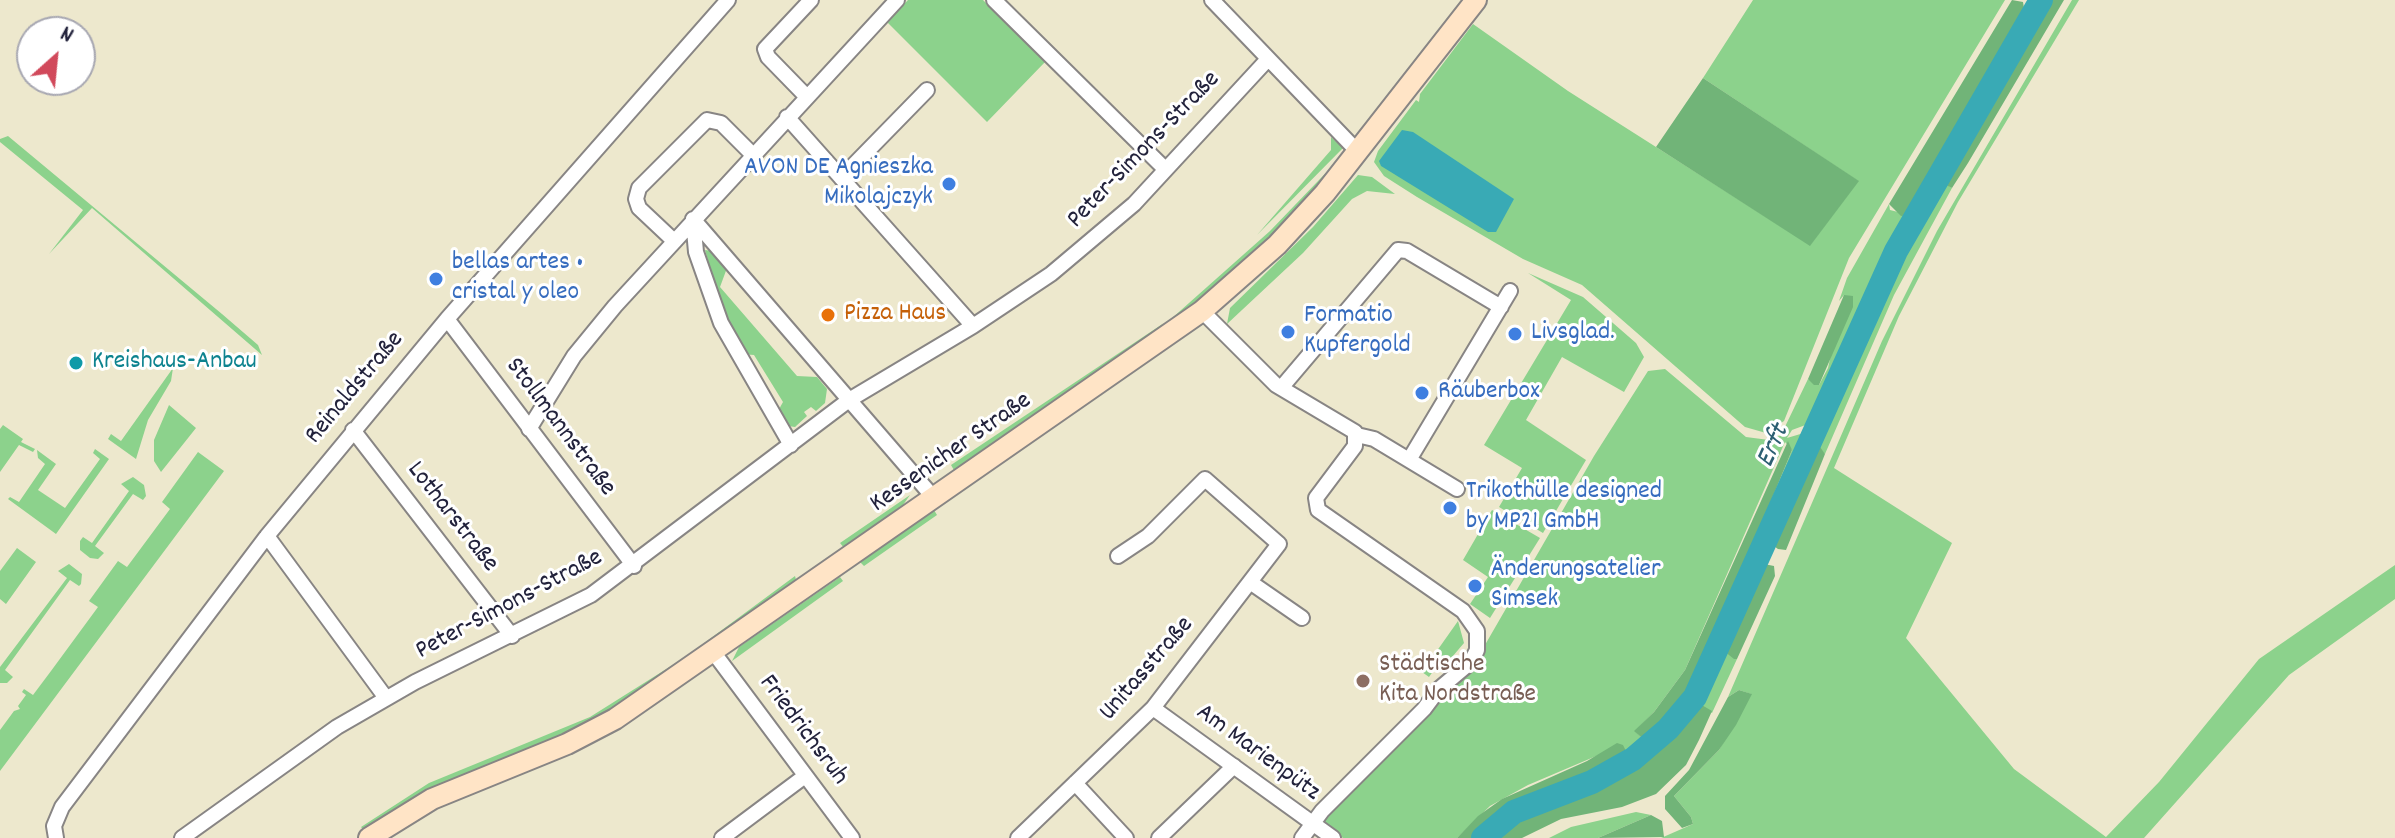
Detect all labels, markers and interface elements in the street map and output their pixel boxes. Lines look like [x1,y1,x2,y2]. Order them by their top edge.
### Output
north arrow [16,16,96,96]
text: N [54,20,78,52]
street label: Peter-Simons-Straße [1062,66,1228,236]
place label: AVON DE Agnieszka Mikolajczyk [744,153,933,214]
marker: AVON DE Agnieszka Mikolajczyk [940,175,958,193]
place label: bellas artes • cristal y oleo [452,248,584,310]
marker: bellas artes • cristal y oleo [427,270,445,288]
place label: Pizza Haus [844,299,946,331]
place label: Formatio Kupfergold [1304,301,1411,362]
marker: Pizza Haus [819,306,837,324]
place label: Livsglad. [1531,318,1614,350]
marker: Formatio Kupfergold [1279,323,1297,341]
marker: Livsglad. [1506,325,1524,343]
street label: Reinaldstraße [300,326,412,452]
place label: Kreishaus-Anbau [92,347,257,379]
street label: Stollmannstraße [497,353,621,503]
marker: Kreishaus-Anbau [67,354,85,372]
place label: Räuberbox [1438,377,1540,409]
marker: Räuberbox [1413,384,1431,402]
street label: Kessenicher Straße [865,387,1039,521]
water label: Erft [1751,420,1799,474]
street label: Lotharstraße [398,456,504,580]
place label: Trikothülle designed by MP21 GmbH [1466,477,1662,538]
marker: Trikothülle designed by MP21 GmbH [1441,499,1459,517]
street label: Peter-Simons-Straße [411,544,609,668]
place label: Änderungsatelier Simsek [1491,555,1661,616]
marker: Änderungsatelier Simsek [1466,577,1484,595]
street label: Unitasstraße [1094,611,1202,729]
place label: Städtische Kita Nordstraße [1379,650,1536,712]
street label: Friedrichsruh [750,670,854,792]
marker: Städtische Kita Nordstraße [1354,672,1372,690]
street label: Am Marienpütz [1189,698,1325,810]

